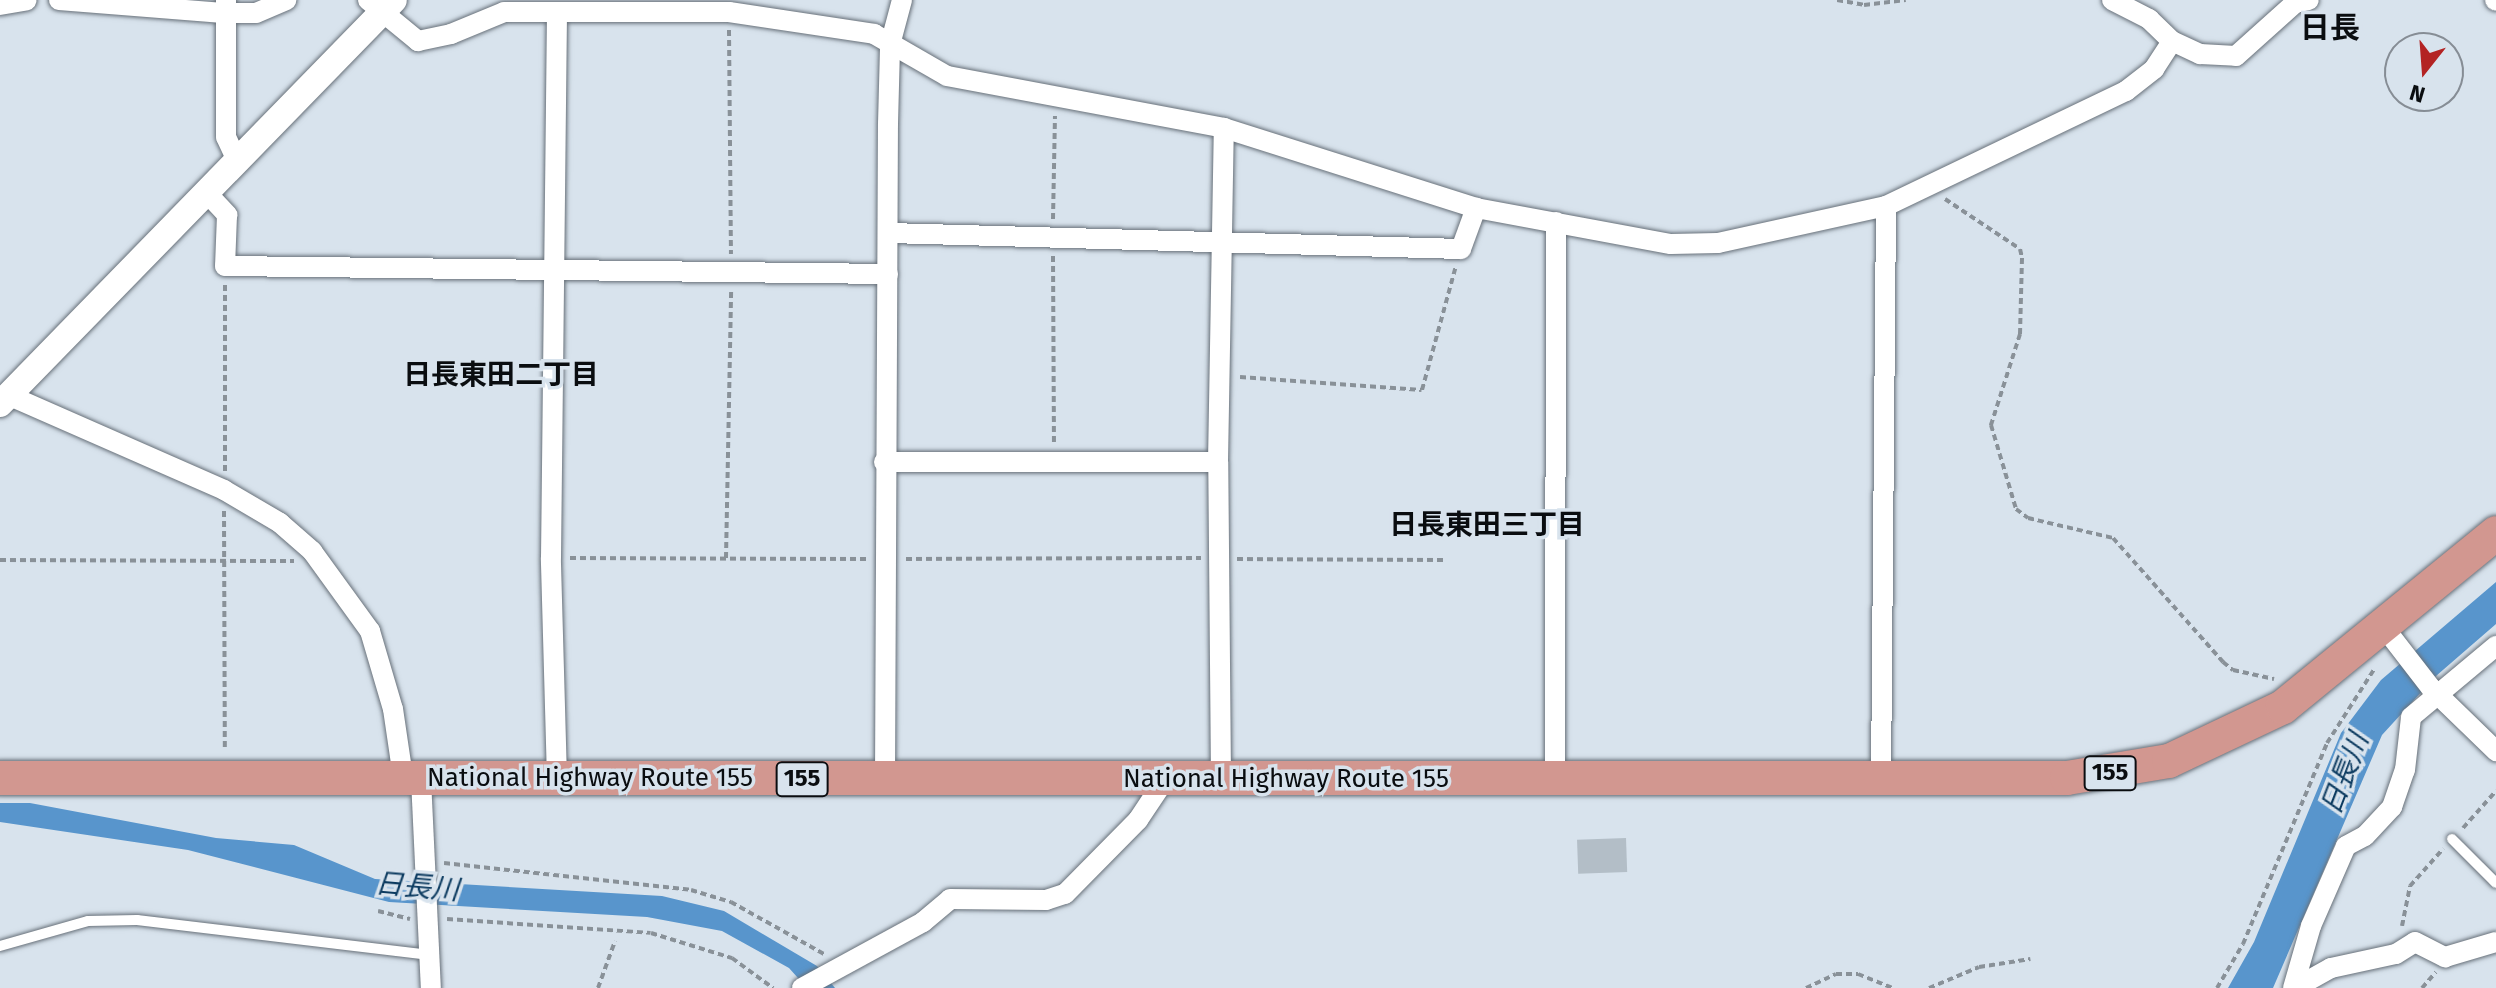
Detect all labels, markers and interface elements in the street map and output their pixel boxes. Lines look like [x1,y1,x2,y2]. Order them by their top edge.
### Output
district label: 日長 [2300,10,2360,46]
north arrow [2384,32,2464,112]
text: N [2406,78,2428,109]
district label: 日長東田二丁目 [403,358,599,392]
district label: 日長東田三丁目 [1389,508,1585,542]
water label: 日長川 [2314,729,2376,819]
road number: 155 [2082,753,2138,793]
road number: 155 [774,759,830,799]
street label: National Highway Route 155 [427,762,753,794]
street label: National Highway Route 155 [1123,763,1449,795]
water label: 日長川 [374,867,460,907]

